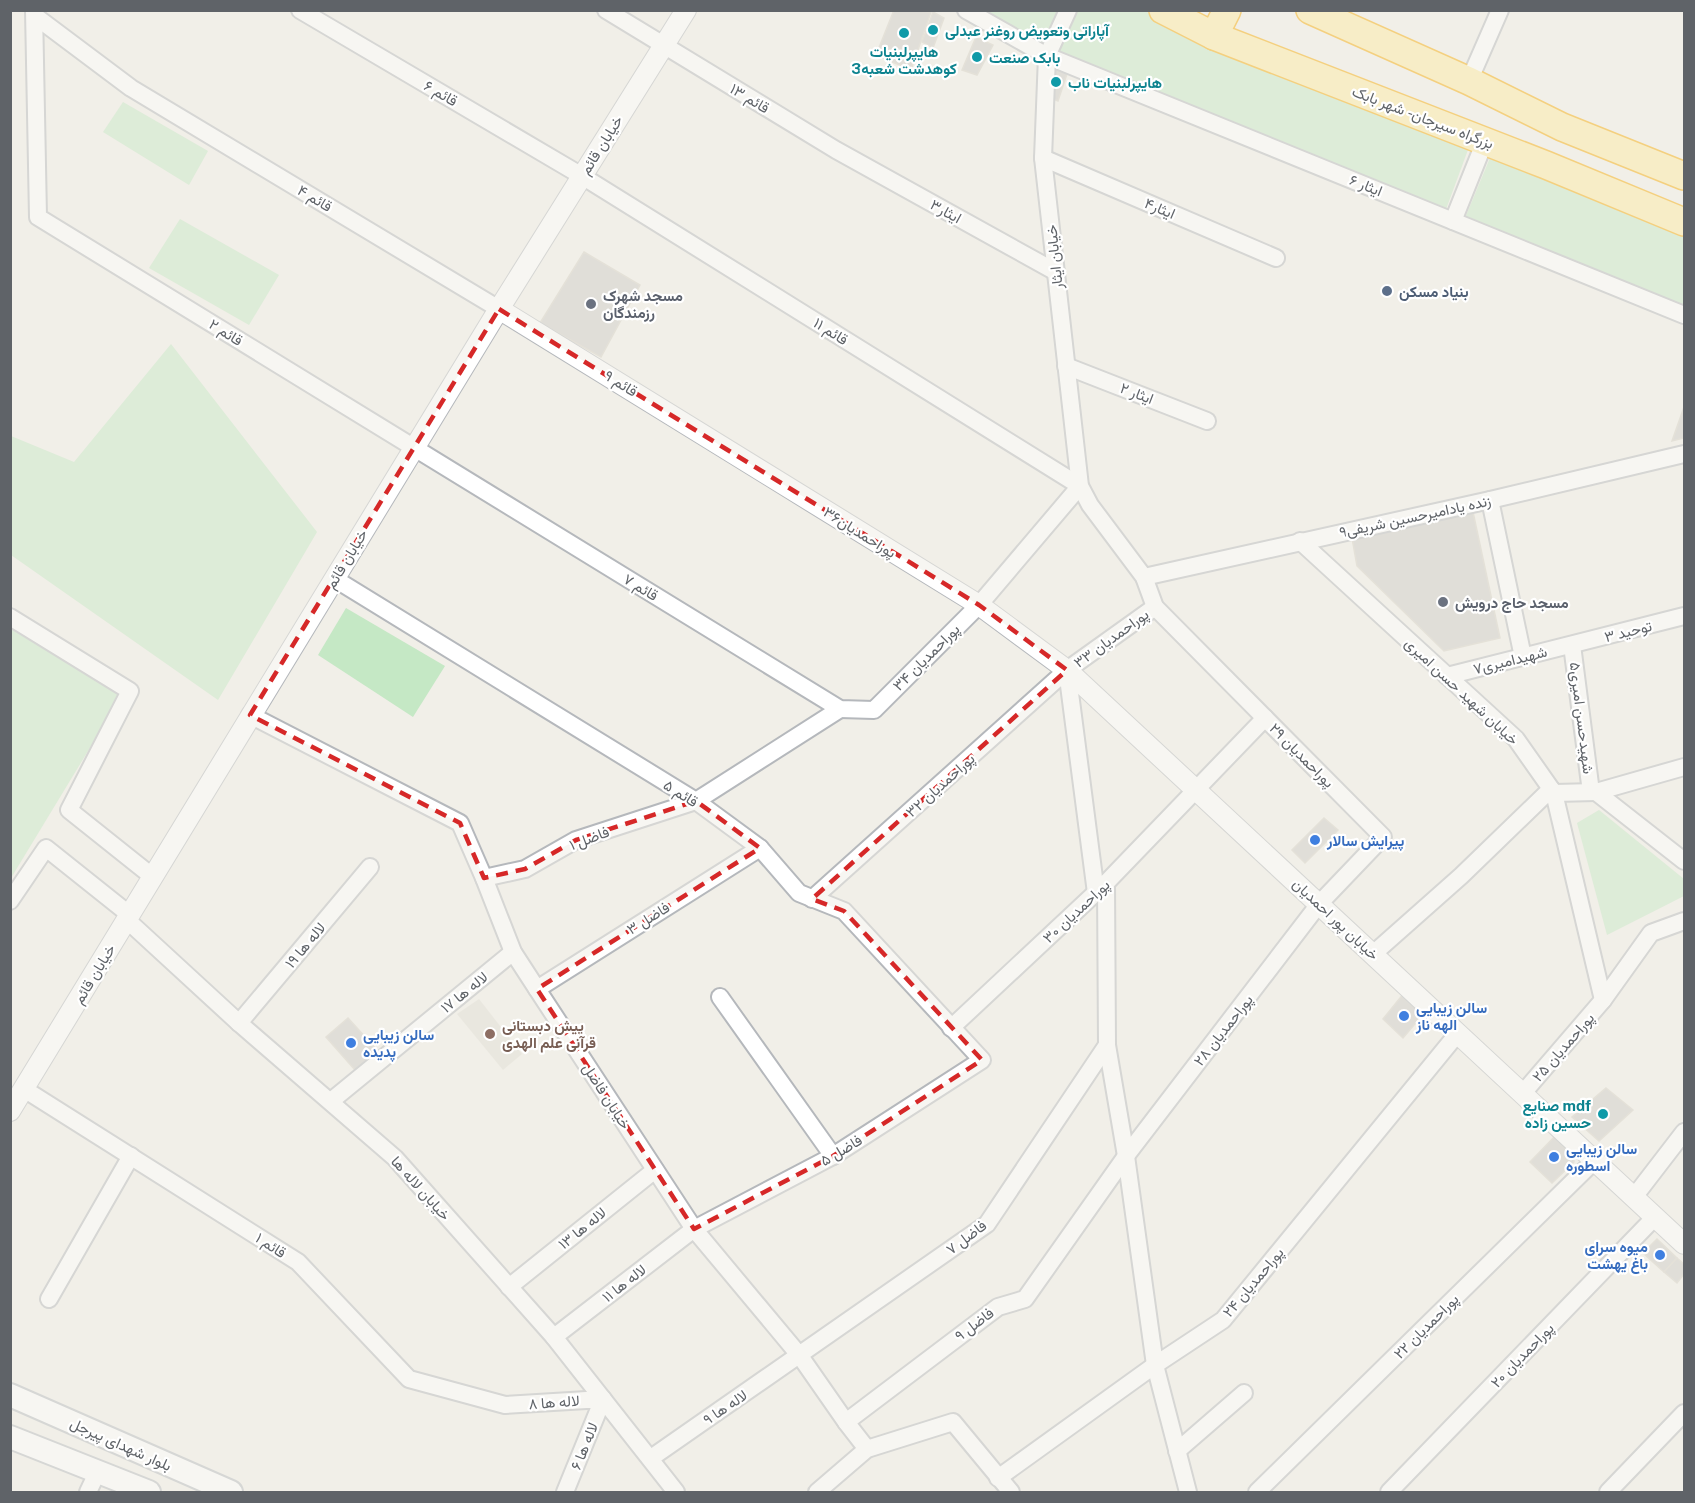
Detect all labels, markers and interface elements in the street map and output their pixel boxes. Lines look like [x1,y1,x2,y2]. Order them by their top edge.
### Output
place label: آپاراتی وتعویض روغنر عبدلی [945,22,1110,41]
marker: آپاراتی وتعویض روغنر عبدلی [926,23,940,37]
marker: هایپرلبنیات کوهدشت شعبه3 [897,26,911,40]
place label: هایپرلبنیات کوهدشت شعبه3 [851,43,957,78]
place label: بابک صنعت [989,49,1060,67]
marker: بابک صنعت [970,50,984,64]
place label: هایپرلبنیات ناب [1068,74,1162,93]
marker: هایپرلبنیات ناب [1049,75,1063,89]
street label: قائم ۶ [420,77,461,111]
street label: قائم ۱۳ [726,80,773,118]
street label: بزرگراه سیرجان - شهر بابک [1349,82,1496,153]
street label: خیابان قائم [576,112,628,179]
street label: ایثار ۶ [1347,171,1385,200]
street label: قائم ۴ [294,181,335,217]
street label: ایثار۴ [1142,194,1178,223]
street label: ایثار۳ [927,196,964,227]
street label: خیابان ایثار [1042,224,1067,291]
place label: بنیاد مسکن [1399,283,1469,301]
marker: بنیاد مسکن [1380,284,1394,298]
place label: مسجد شهرک رزمندگان [603,287,683,322]
marker: مسجد شهرک رزمندگان [584,297,598,311]
street label: قائم ۱۱ [810,314,851,350]
street label: قائم ۲ [205,315,246,351]
street label: قائم ۹ [600,366,641,401]
street label: ایثار ۲ [1118,379,1156,408]
street label: زنده یادامیرحسین شریفی۹ [1338,492,1493,542]
street label: پوراحمدیان۳۶ [820,503,899,563]
street label: خیابان قائم [322,526,372,593]
street label: قائم ۷ [620,570,662,606]
place label: مسجد حاج درویش [1455,594,1569,613]
marker: مسجد حاج درویش [1436,595,1450,609]
street label: پوراحمدیان ۳۳ [1070,605,1153,673]
street label: توحید ۳ [1603,617,1654,646]
street label: پوراحمدیان ۳۴ [889,620,964,695]
street label: خیابان شهید حسن امیری [1400,634,1522,749]
street label: شهیدامیری۷ [1471,643,1549,679]
street label: شهیدحسن امیری۵ [1565,661,1597,775]
street label: پوراحمدیان ۲۹ [1265,719,1338,792]
street label: پوراحمدیان ۳۲ [902,750,979,822]
street label: قائم ۵ [660,776,701,812]
street label: فاضل ۱ [567,823,612,854]
place label: پیرایش سالار [1326,832,1404,851]
marker: پیرایش سالار [1308,833,1322,847]
street label: خیابان پور احمدیان [1288,875,1383,965]
street label: پوراحمدیان ۳۰ [1039,876,1114,948]
street label: فاضل ۳ [624,898,673,938]
street label: لاله ها ۱۹ [281,919,329,971]
street label: خیابان قائم [70,941,120,1008]
street label: لاله ها ۱۷ [437,968,491,1016]
street label: پوراحمدیان ۲۸ [1190,991,1258,1070]
place label: سالن زیبایی الهه ناز [1415,999,1487,1034]
marker: سالن زیبایی الهه ناز [1397,1009,1411,1023]
street label: پوراحمدیان ۲۵ [1529,1009,1599,1086]
place label: پیش دبستانی قرآنی علم الهدی [502,1017,596,1053]
place label: سالن زیبایی پدیده [363,1026,434,1062]
marker: پیش دبستانی قرآنی علم الهدی [483,1027,497,1041]
marker: سالن زیبایی پدیده [344,1036,358,1050]
street label: خیابان فاضل [579,1060,635,1133]
place label: صنایع mdf حسین زاده [1522,1097,1591,1132]
marker: صنایع mdf حسین زاده [1596,1107,1610,1121]
street label: فاضل ۵ [817,1131,866,1170]
place label: سالن زیبایی اسطوره [1566,1140,1637,1175]
marker: سالن زیبایی اسطوره [1547,1150,1561,1164]
street label: خیابان لاله ها [387,1153,454,1224]
street label: لاله ها ۱۳ [555,1204,609,1252]
street label: فاضل ۷ [943,1216,990,1258]
street label: قائم ۱ [251,1229,290,1263]
place label: میوه سرای باغ یهشت [1585,1238,1648,1274]
street label: پوراحمدیان ۲۴ [1219,1244,1288,1321]
marker: میوه سرای باغ یهشت [1653,1248,1667,1262]
street label: لاله ها ۱۱ [599,1261,649,1305]
street label: پوراحمدیان ۲۲ [1390,1290,1463,1363]
street label: فاضل ۹ [951,1304,998,1345]
street label: پوراحمدیان ۲۰ [1487,1319,1558,1392]
street label: لاله ها ۹ [700,1386,750,1428]
street label: لاله ها ۸ [528,1392,580,1412]
street label: بلوار شهدای پیرجل [67,1414,174,1476]
street label: لاله ها ۶ [567,1420,601,1472]

